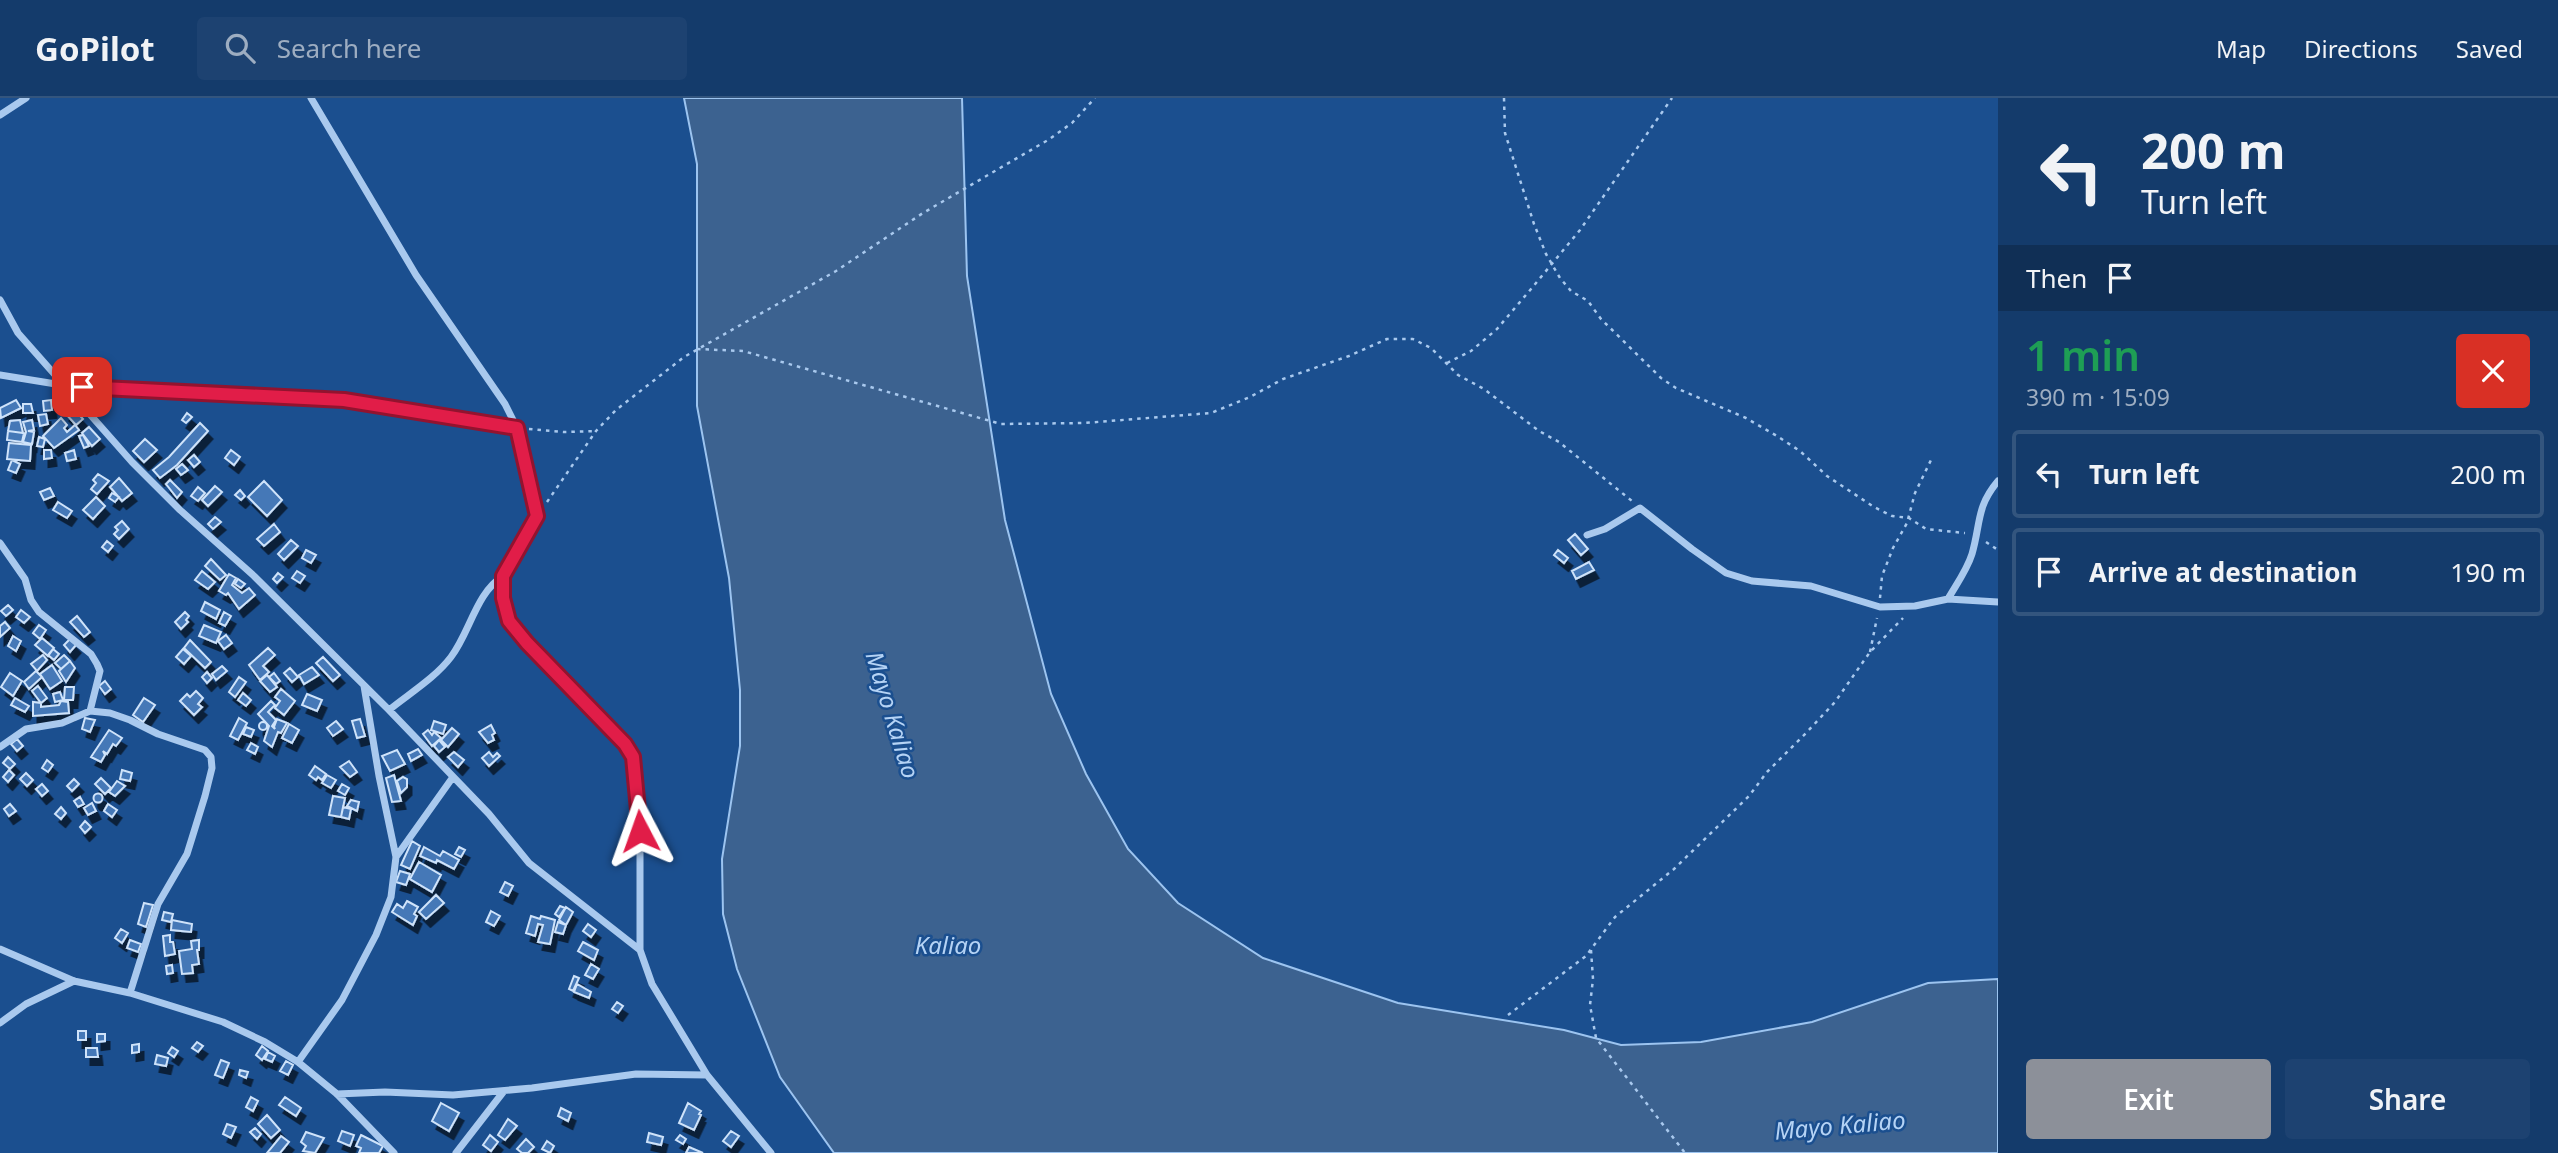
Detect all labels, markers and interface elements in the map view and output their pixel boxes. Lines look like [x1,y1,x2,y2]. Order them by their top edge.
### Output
search box [197,17,687,80]
text: GoPilot [35,26,155,71]
icon: search [221,29,259,67]
text: Search here [277,30,421,66]
text: Map [2216,32,2266,65]
text: Directions [2304,32,2418,65]
text: Saved [2456,32,2523,65]
text: 200 m [2141,117,2286,183]
icon: left [2026,126,2117,217]
text: Turn left [2141,180,2267,223]
icon: arrive [2101,259,2139,297]
text: Then [2026,260,2087,296]
text: 1 min [2026,326,2140,383]
button: close [2456,334,2530,408]
pin [52,357,112,417]
icon: arrive [63,368,101,406]
text: 390 m · 15:09 [2026,381,2170,413]
icon: left [2030,455,2068,493]
text: Turn left [2089,456,2200,492]
text: 200 m [2450,456,2526,492]
icon: arrive [2030,553,2068,591]
text: Arrive at destination [2089,554,2358,590]
text: 190 m [2450,554,2526,590]
water label: Mayo Kaliao [858,647,928,782]
position arrow [603,794,677,868]
water label: Kaliao [915,928,981,961]
button: Exit [2026,1059,2271,1139]
button: Share [2285,1059,2530,1139]
water label: Mayo Kaliao [1773,1102,1907,1147]

